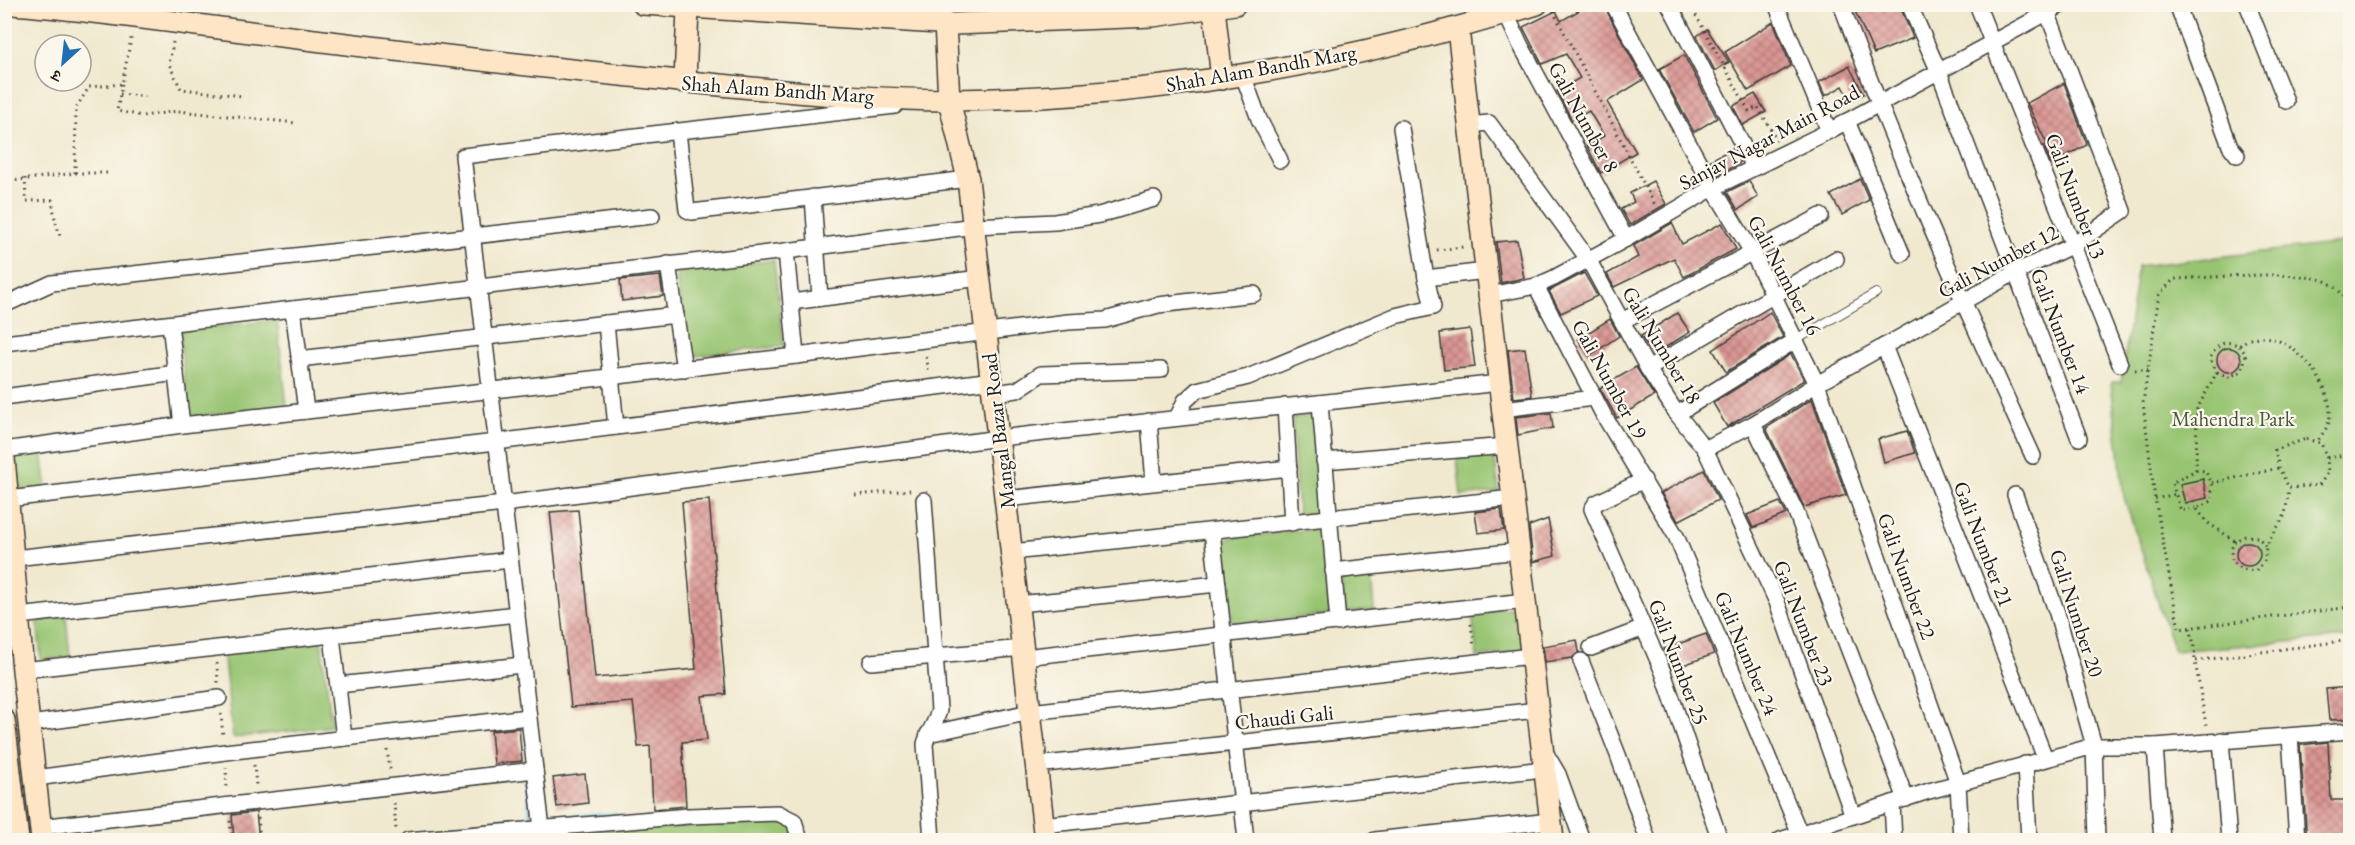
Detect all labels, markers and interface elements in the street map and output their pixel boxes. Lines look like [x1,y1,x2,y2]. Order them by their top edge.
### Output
north arrow [33,33,93,93]
street label: Shah Alam Bandh Marg [1164,38,1359,98]
street label: Gali Number 8 [1543,57,1625,177]
text: उ [46,64,66,88]
street label: Shah Alam Bandh Marg [681,69,876,109]
street label: Sanjay Nagar Main Road [1674,78,1864,196]
street label: Gali Number 13 [2040,129,2112,263]
street label: Gali Number 16 [1742,210,1828,340]
street label: Gali Number 12 [1933,218,2063,304]
street label: Gali Number 14 [2025,264,2098,399]
street label: Gali Number 18 [1616,281,1708,409]
street label: Gali Number 19 [1566,315,1654,443]
street label: Mangal Bazar Road [975,351,1021,510]
park label: Mahendra Park [2172,405,2296,432]
street label: Gali Number 21 [1948,477,2020,611]
street label: Gali Number 22 [1872,509,1942,643]
street label: Gali Number 20 [2044,546,2110,680]
street label: Gali Number 23 [1768,556,1840,690]
street label: Gali Number 24 [1709,587,1786,720]
street label: Gali Number 25 [1643,595,1715,729]
street label: Chaudi Gali [1233,698,1335,736]

